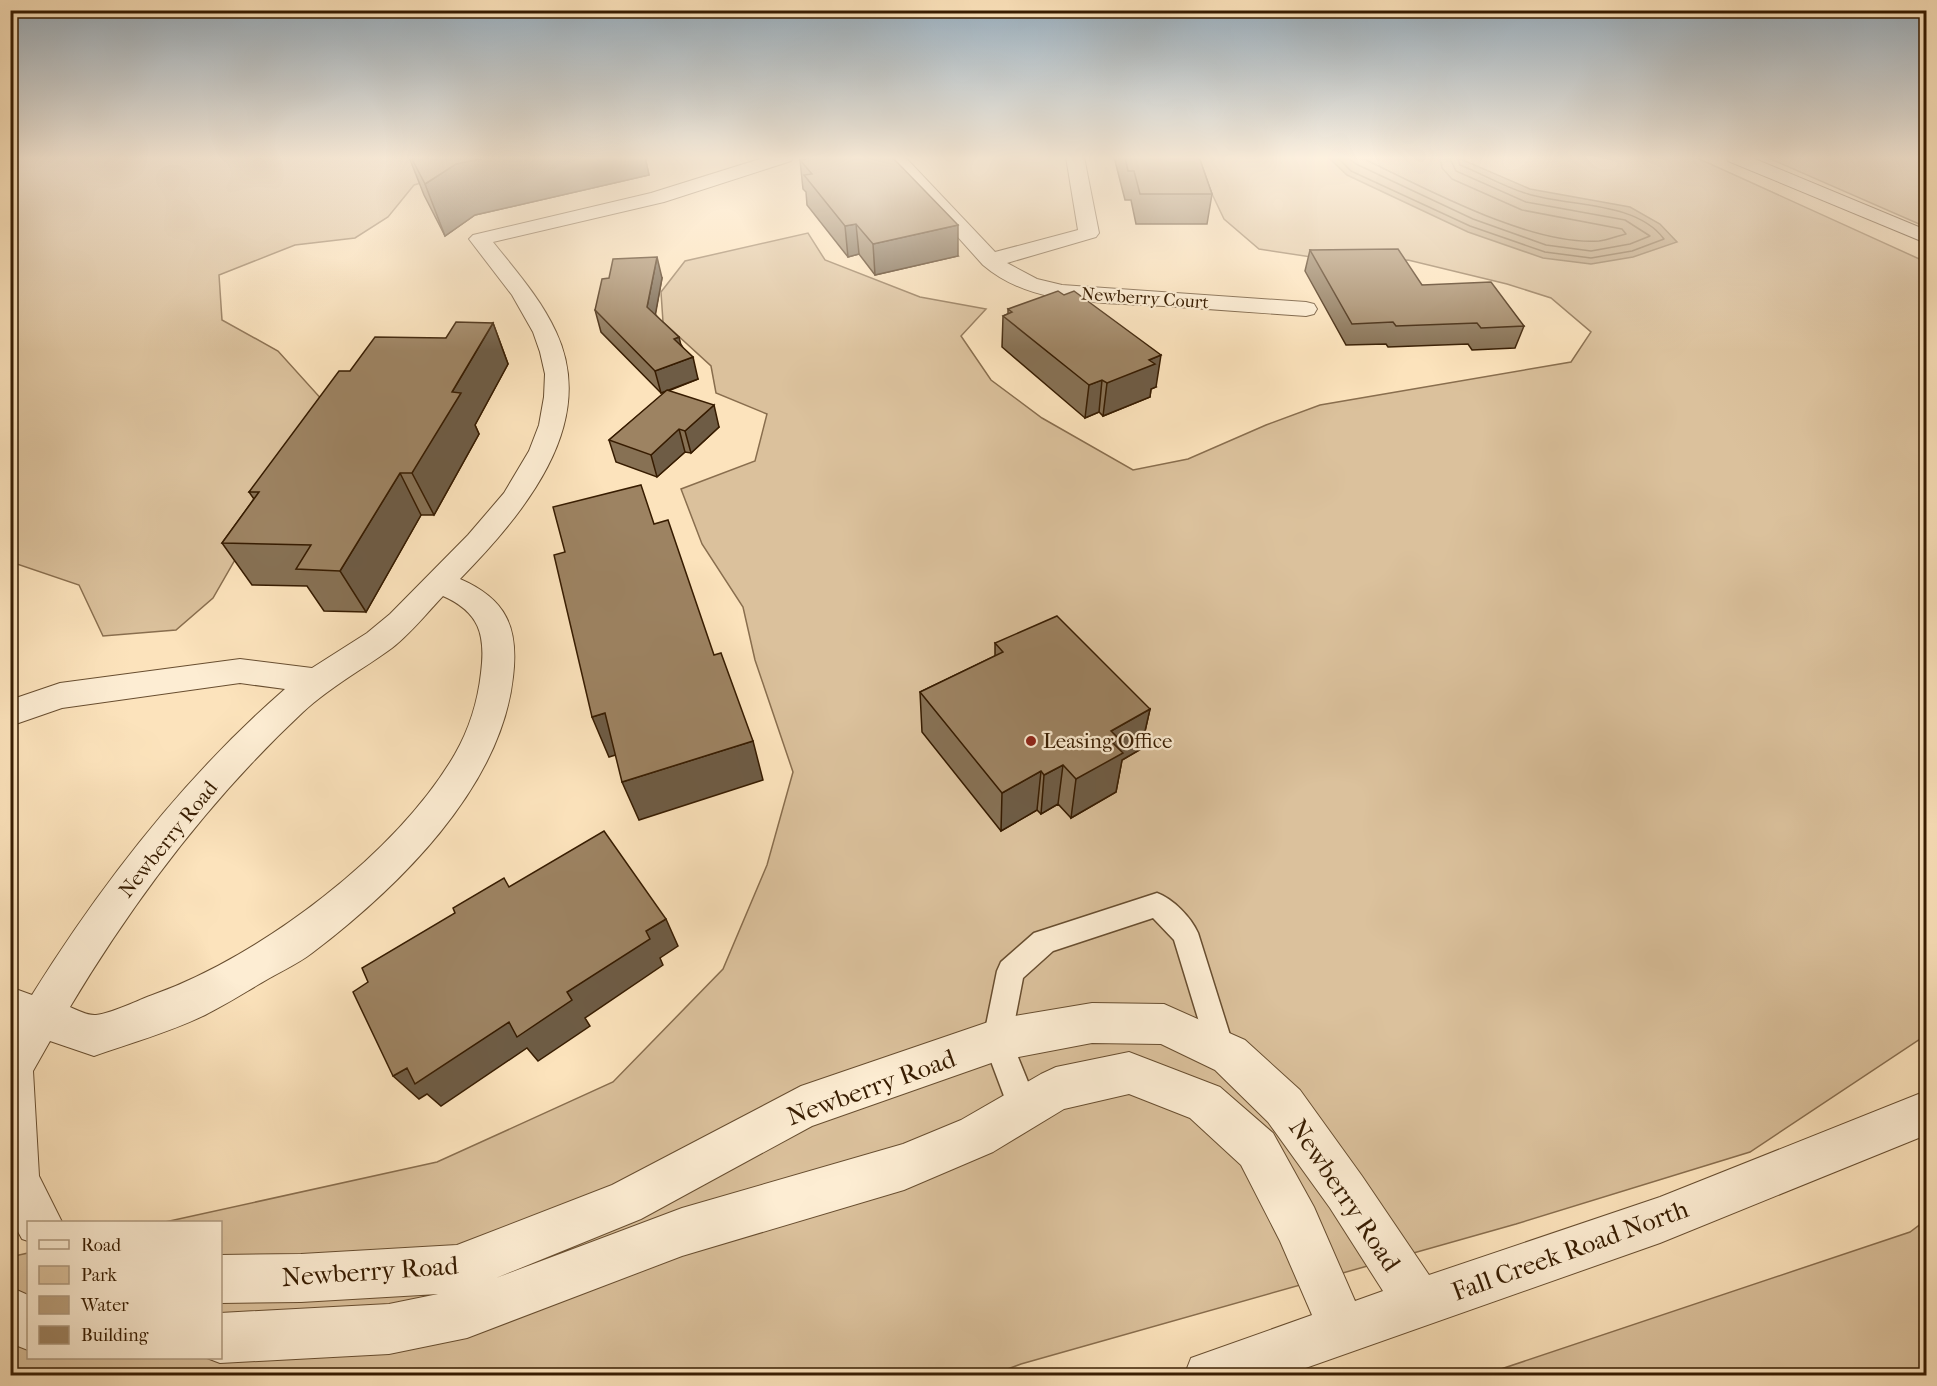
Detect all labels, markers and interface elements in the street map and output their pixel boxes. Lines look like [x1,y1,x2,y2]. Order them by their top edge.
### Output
street label: Newberry Court [1080,284,1210,313]
place label: Leasing Office [1043,729,1172,753]
marker: Leasing Office [1024,734,1038,748]
street label: Newberry Road [114,775,223,902]
street label: Newberry Road [783,1042,960,1132]
street label: Newberry Road [1282,1113,1407,1278]
street label: Fall Creek Road North [1448,1193,1693,1308]
legend [27,1221,222,1359]
text: Road [81,1235,121,1256]
street label: Newberry Road [281,1250,460,1293]
text: Park [81,1265,118,1286]
text: Water [80,1295,129,1316]
text: Building [81,1325,149,1346]

